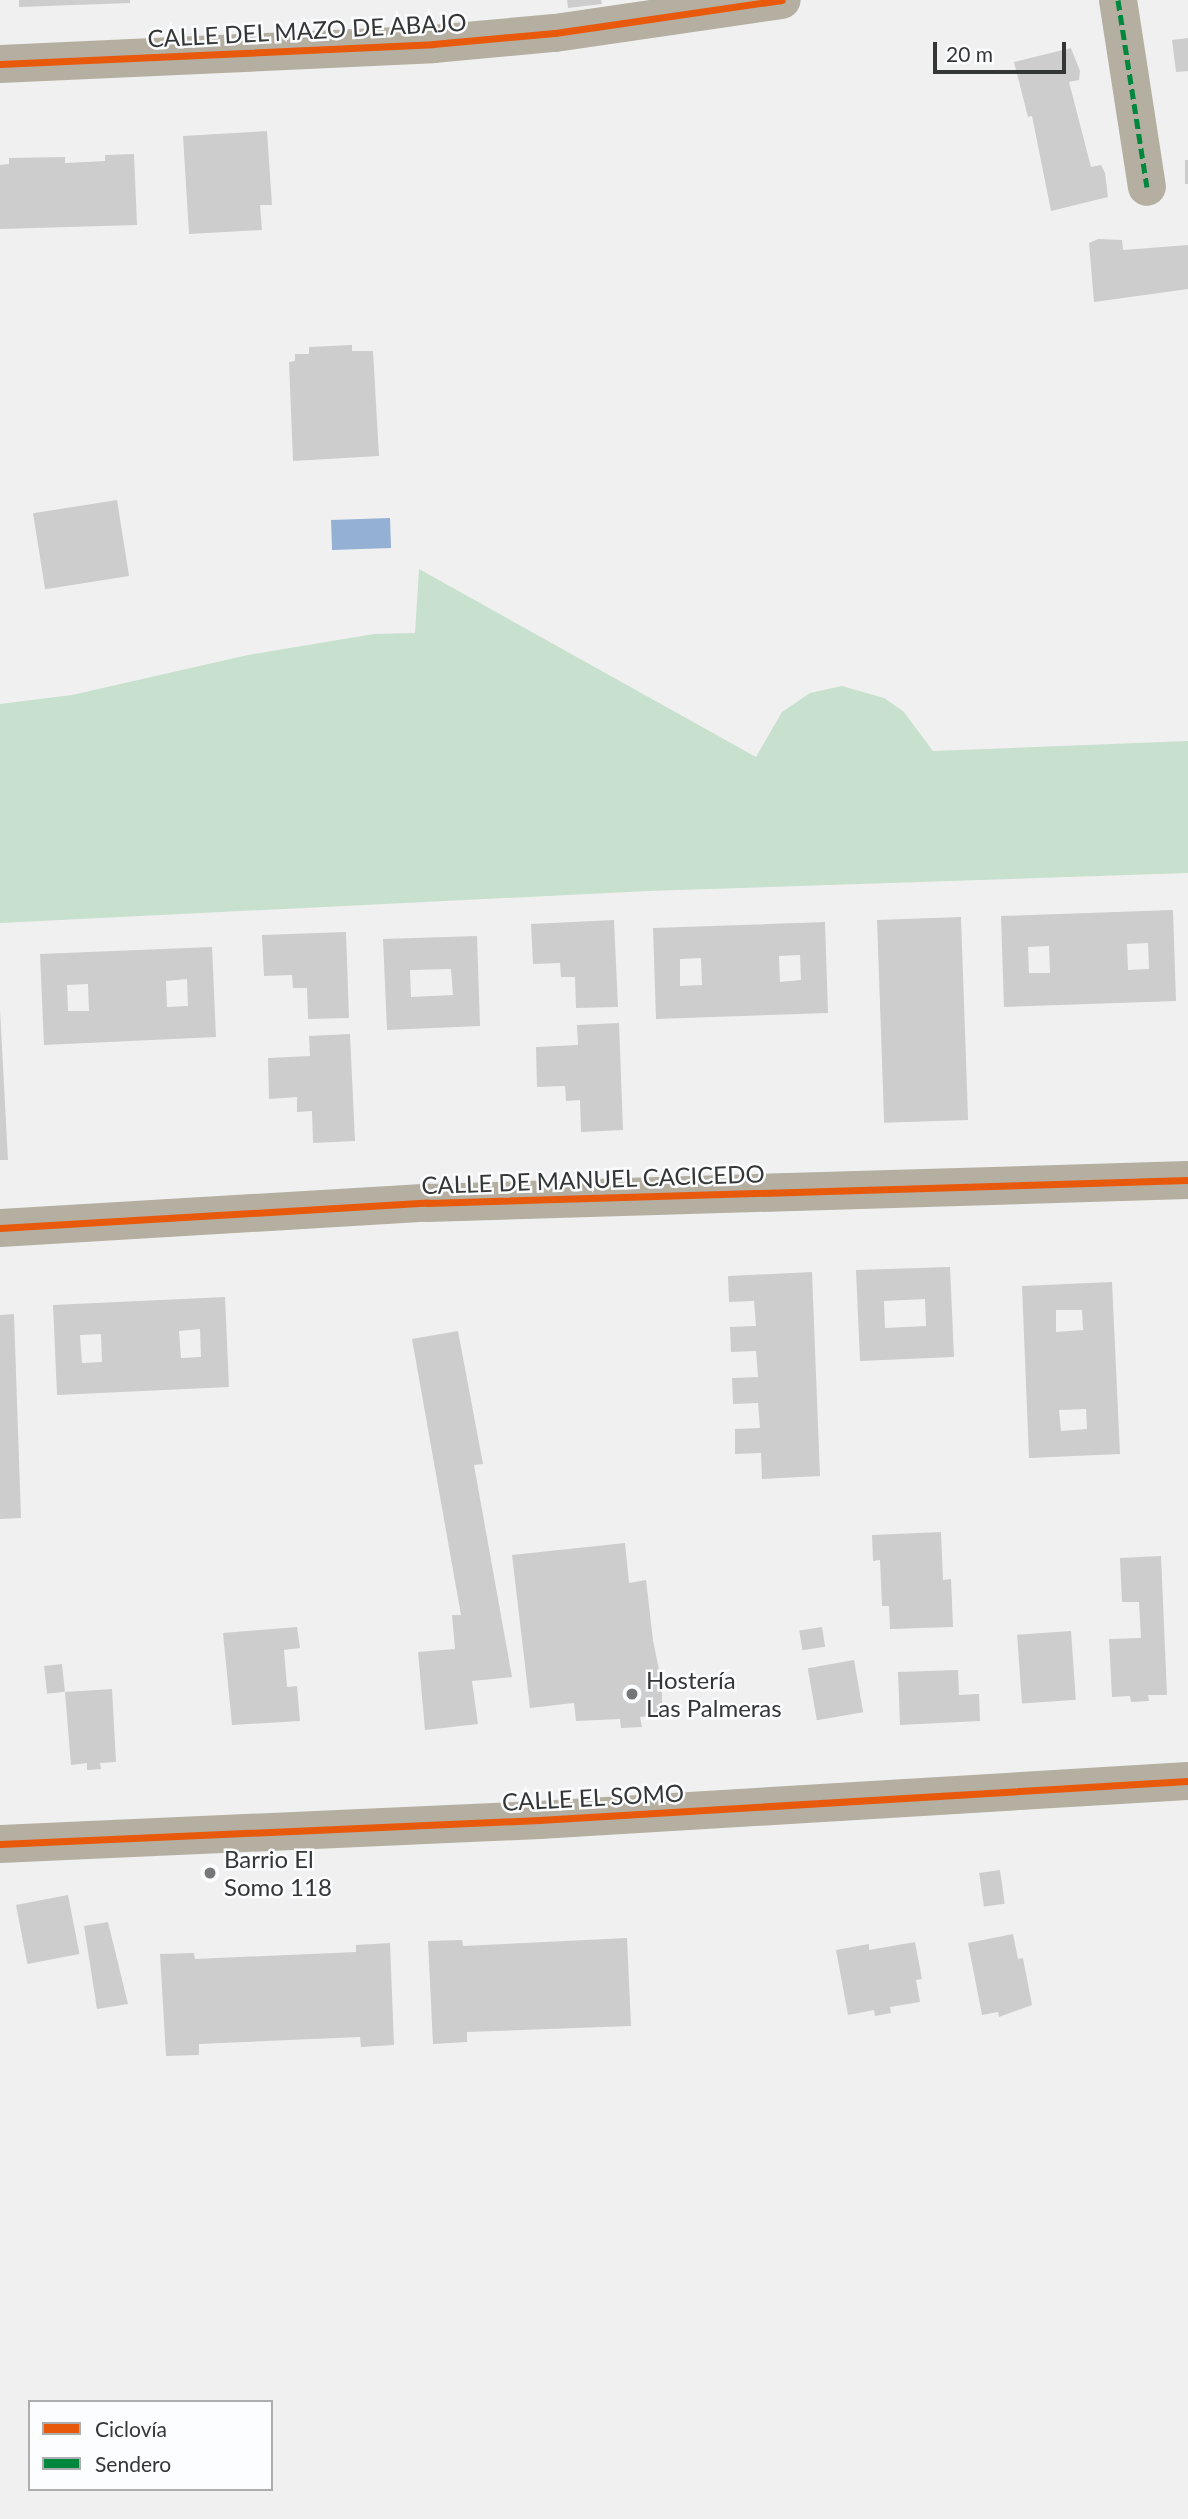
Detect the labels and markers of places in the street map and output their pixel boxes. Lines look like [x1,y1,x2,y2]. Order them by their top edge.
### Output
place label: Hostería Las Palmeras [646,1666,782,1722]
marker: Hostería Las Palmeras [624,1686,640,1702]
place label: Barrio El Somo 118 [224,1845,332,1901]
marker: Barrio El Somo 118 [202,1865,218,1881]

